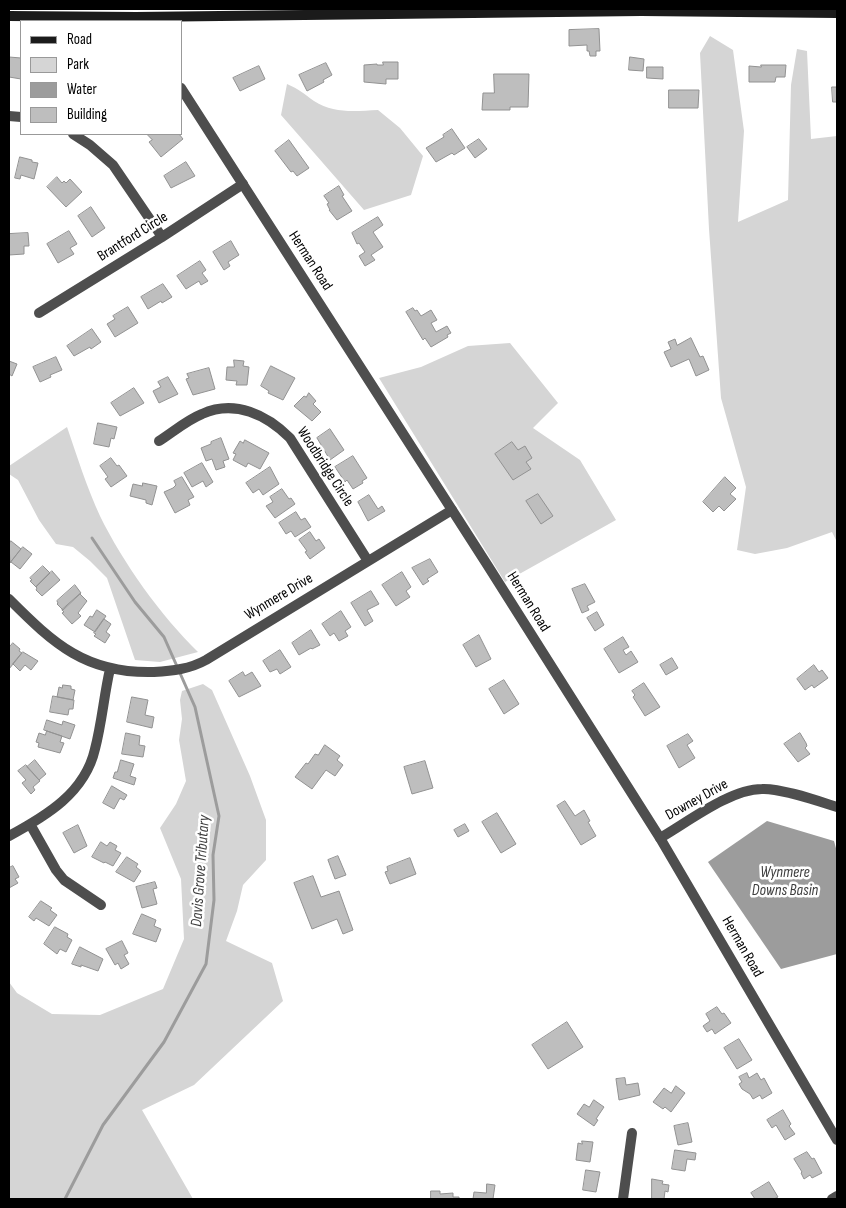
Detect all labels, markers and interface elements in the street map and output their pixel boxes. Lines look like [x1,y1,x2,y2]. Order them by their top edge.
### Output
legend [20,20,182,135]
text: Road [67,30,92,49]
text: Park [67,55,89,74]
text: Water [67,80,97,99]
text: Building [67,105,107,124]
street label: Brantford Circle [95,208,171,266]
street label: Herman Road [284,228,336,294]
street label: Woodbridge Circle [293,424,357,510]
street label: Herman Road [503,569,553,635]
street label: Wynmere Drive [242,570,316,624]
street label: Downey Drive [663,775,731,825]
water label: Davis Grove Tributary [188,815,214,927]
water label: Wynmere Downs Basin [752,863,818,901]
street label: Herman Road [717,913,767,981]

